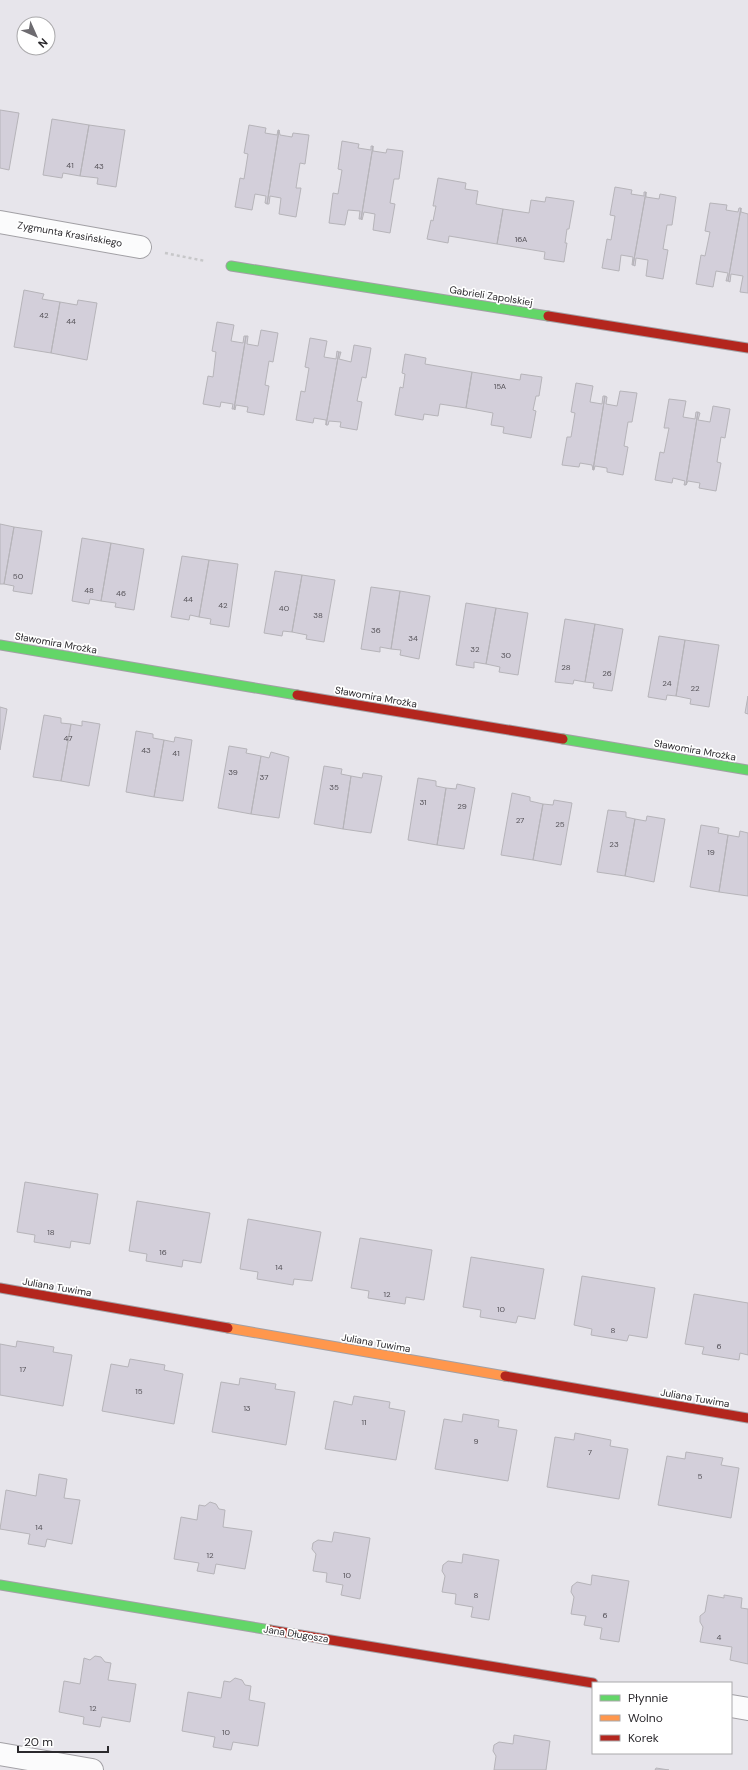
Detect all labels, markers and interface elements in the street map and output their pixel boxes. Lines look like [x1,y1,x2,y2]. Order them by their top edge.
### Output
north arrow [16,16,56,56]
text: N [35,35,51,51]
house number: 41 [66,160,74,170]
house number: 43 [94,161,104,171]
street label: Zygmunta Krasińskiego [17,218,123,250]
house number: 16A [515,234,528,244]
street label: Gabrieli Zapolskiej [448,283,534,309]
house number: 42 [39,310,49,320]
house number: 44 [66,316,76,326]
house number: 15A [494,381,507,391]
house number: 50 [13,571,24,581]
house number: 48 [84,585,94,595]
house number: 46 [116,588,126,598]
house number: 44 [183,594,193,604]
house number: 42 [218,600,228,610]
house number: 40 [279,603,290,613]
house number: 38 [313,610,323,620]
house number: 36 [371,625,381,635]
street label: Sławomira Mrożka [14,629,98,657]
house number: 34 [408,633,418,643]
house number: 32 [470,644,480,654]
house number: 30 [501,650,512,660]
house number: 28 [561,662,571,672]
house number: 26 [602,668,612,678]
house number: 24 [662,678,672,688]
street label: Sławomira Mrożka [334,683,418,711]
house number: 22 [690,683,700,693]
house number: 47 [63,733,73,743]
street label: Sławomira Mrożka [653,736,737,764]
house number: 43 [141,745,151,755]
house number: 41 [172,748,180,758]
house number: 39 [228,767,238,777]
house number: 37 [260,772,268,782]
house number: 35 [329,782,339,792]
house number: 31 [419,797,427,807]
house number: 29 [457,801,467,811]
house number: 27 [516,815,524,825]
house number: 25 [555,819,565,829]
house number: 23 [609,839,619,849]
house number: 19 [707,847,715,857]
house number: 18 [47,1227,55,1237]
house number: 16 [159,1247,167,1257]
house number: 14 [275,1262,283,1272]
street label: Juliana Tuwima [21,1275,93,1299]
house number: 12 [383,1289,391,1299]
house number: 10 [497,1304,506,1314]
house number: 8 [611,1325,616,1335]
street label: Juliana Tuwima [340,1331,412,1355]
house number: 6 [716,1341,722,1351]
house number: 17 [20,1364,26,1374]
house number: 15 [135,1386,143,1396]
street label: Juliana Tuwima [659,1386,731,1410]
house number: 13 [243,1403,251,1413]
house number: 11 [362,1417,367,1427]
house number: 9 [473,1436,479,1446]
house number: 7 [588,1447,592,1457]
house number: 5 [698,1471,703,1481]
house number: 14 [35,1522,43,1532]
house number: 12 [206,1550,214,1560]
house number: 10 [343,1570,352,1580]
house number: 8 [474,1590,479,1600]
house number: 6 [602,1610,608,1620]
street label: Jana Długosza [263,1622,329,1646]
house number: 4 [717,1632,722,1642]
legend [592,1682,732,1754]
text: Płynnie [628,1690,668,1706]
house number: 12 [89,1703,97,1713]
text: Wolno [628,1710,663,1726]
house number: 10 [222,1727,231,1737]
scale bar [18,1728,108,1754]
text: Korek [628,1730,659,1746]
text: 20 m [24,1734,53,1750]

